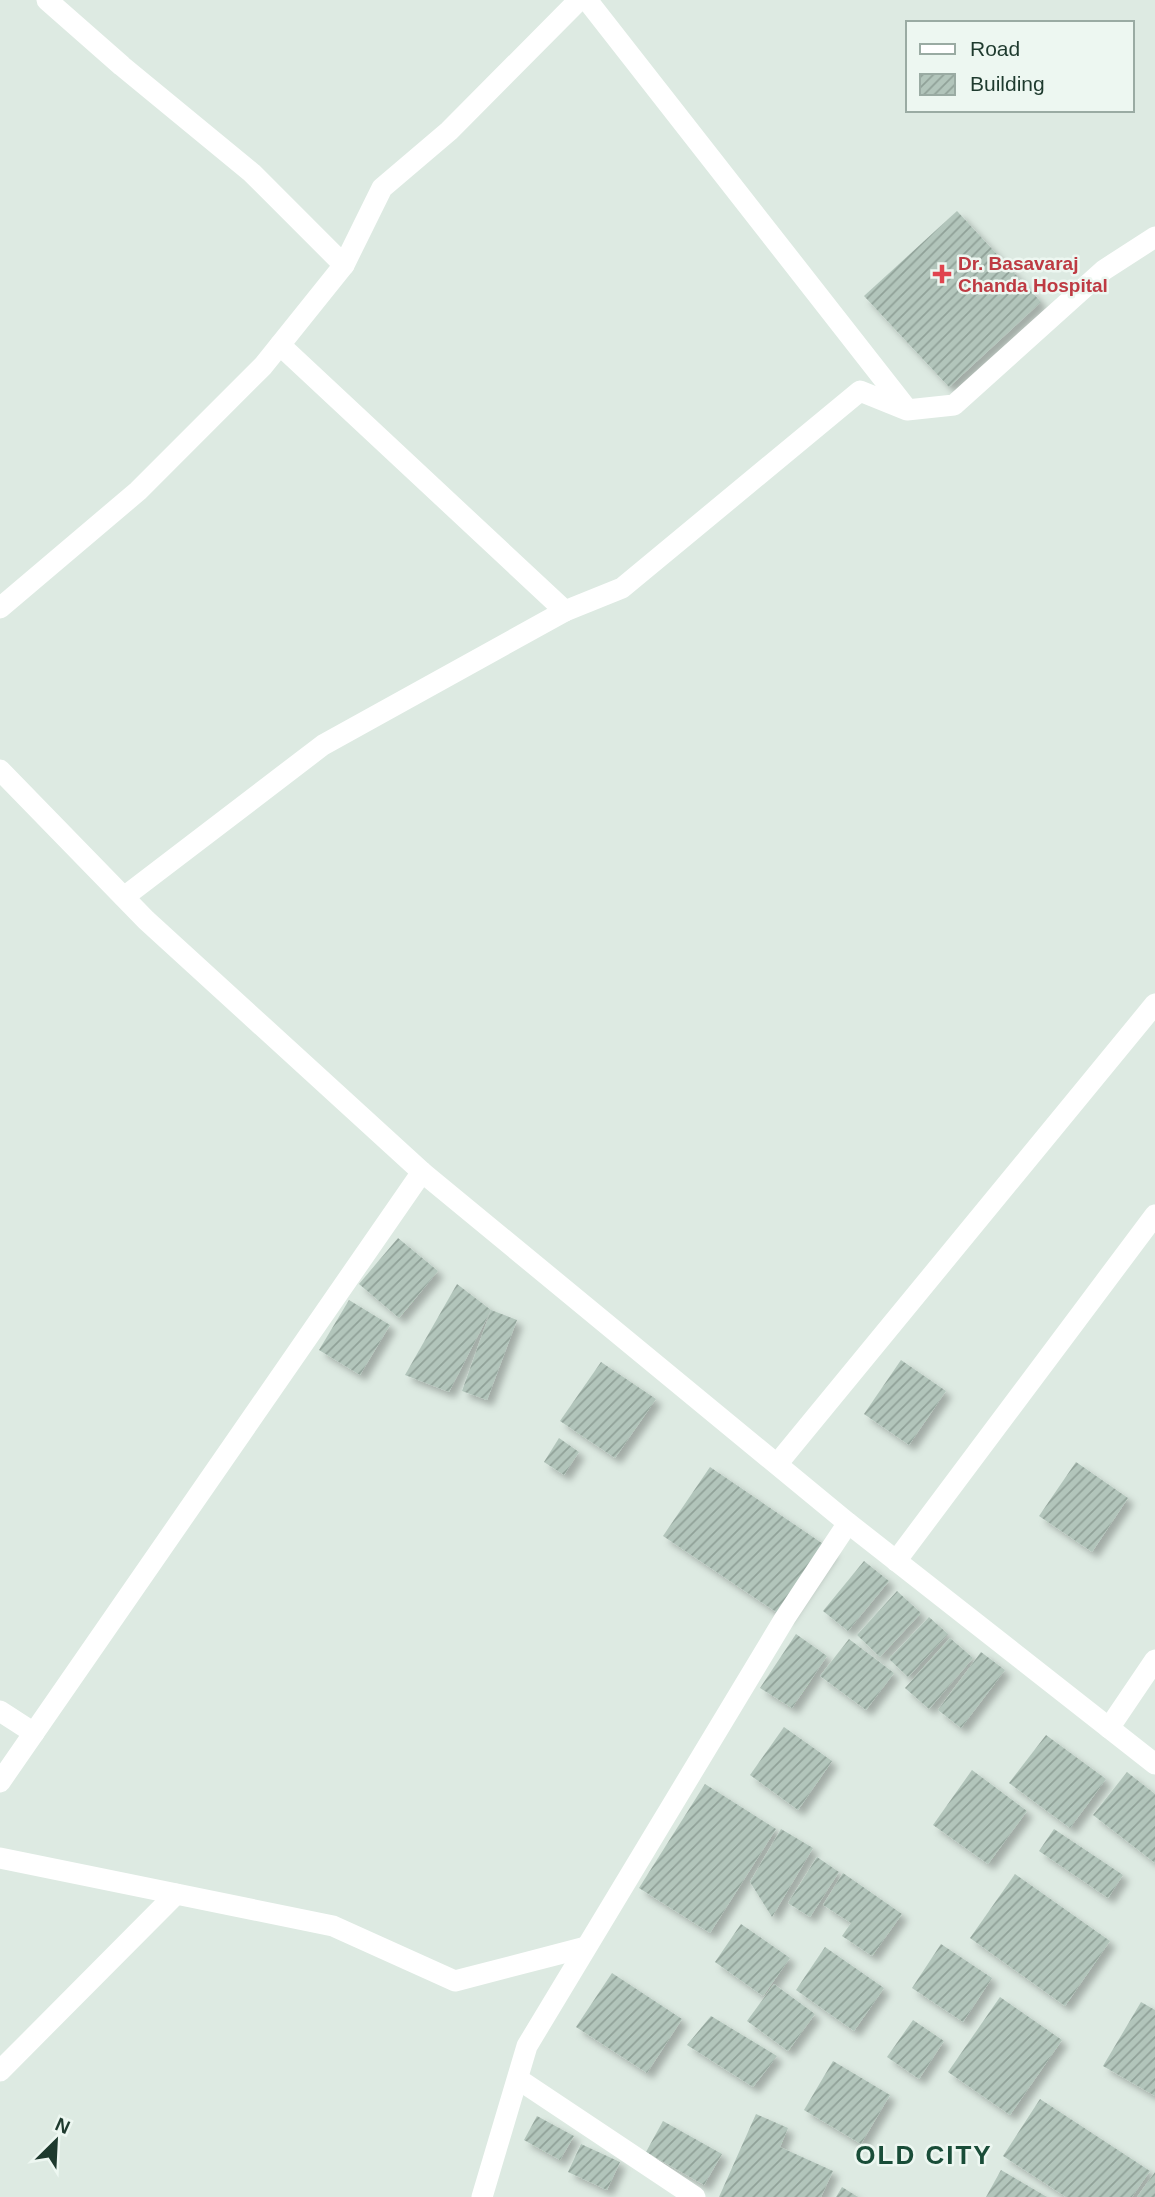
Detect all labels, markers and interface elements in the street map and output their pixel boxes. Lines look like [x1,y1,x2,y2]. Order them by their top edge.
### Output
legend [906,21,1134,112]
text: Road [970,37,1020,60]
text: Building [970,72,1045,95]
place label: Dr. Basavaraj Chanda Hospital [958,253,1108,296]
marker: Dr. Basavaraj Chanda Hospital [932,264,952,284]
north arrow [21,2106,91,2176]
text: N [52,2114,73,2138]
district label: OLD CITY [855,2140,993,2170]

